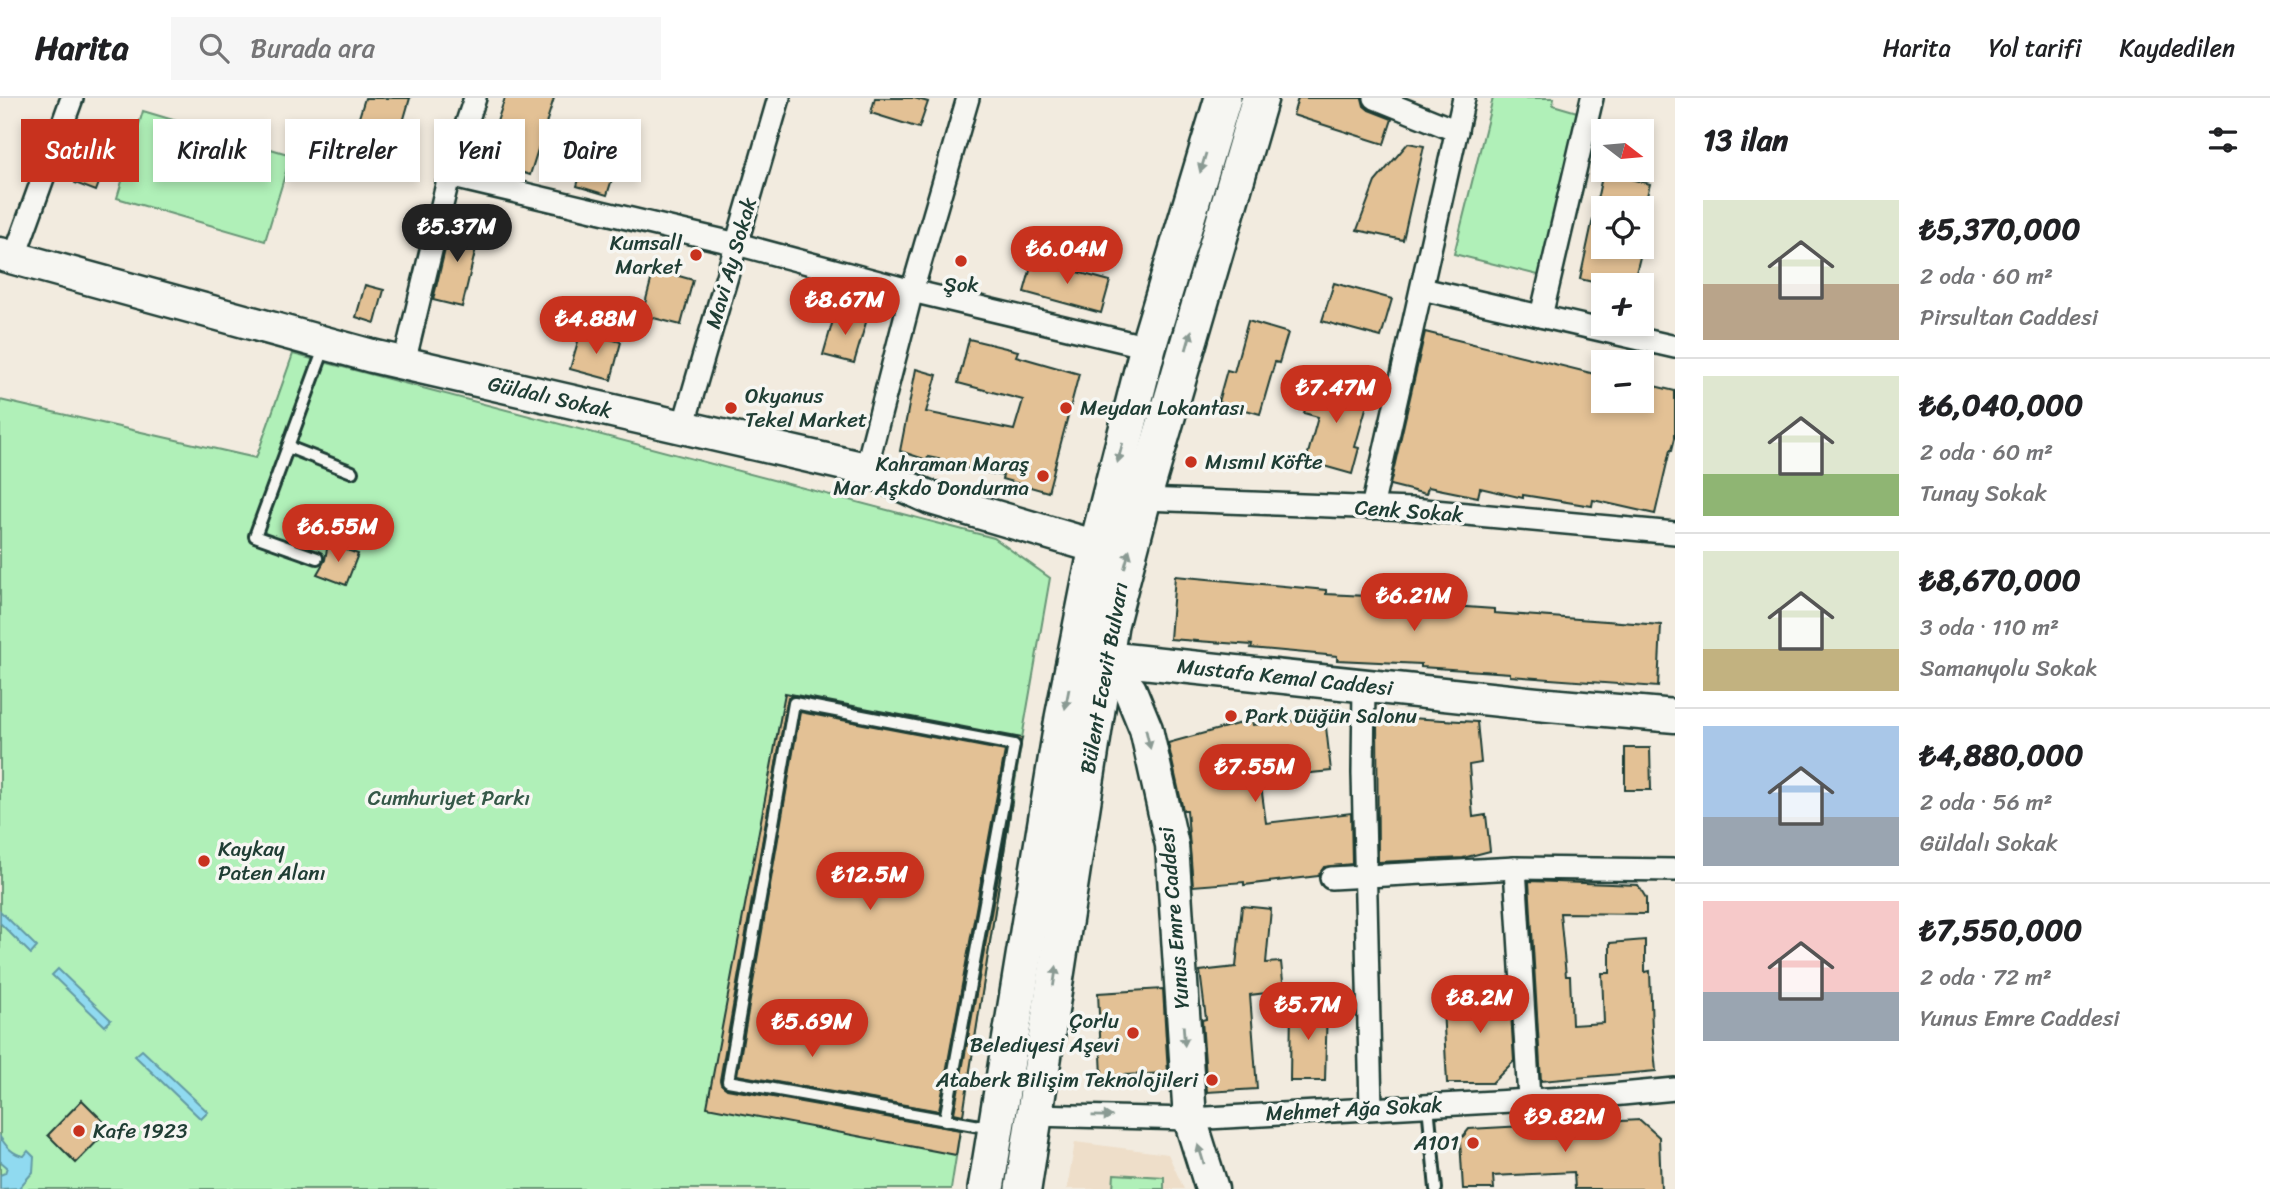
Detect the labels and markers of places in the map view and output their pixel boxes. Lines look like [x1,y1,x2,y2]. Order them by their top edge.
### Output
pin: ₺5.37M [400,204,514,264]
place label: Kumsall Market [610,224,684,286]
pin: ₺6.04M [1010,226,1124,286]
marker: Kumsall Market [688,247,704,263]
marker: Şok [953,253,969,269]
place label: Şok [943,266,979,304]
pin: ₺8.67M [788,278,902,337]
pin: ₺4.88M [539,296,653,356]
pin: ₺7.47M [1279,366,1393,425]
place label: Okyanus Tekel Market [745,377,867,439]
place label: Meydan Lokantası [1080,389,1245,427]
marker: Okyanus Tekel Market [723,400,739,416]
marker: Meydan Lokantası [1058,400,1074,416]
place label: Mısmıl Köfte [1205,443,1323,481]
place label: Kahraman Maraş Mar Aşkdo Dondurma [833,445,1029,507]
marker: Mısmıl Köfte [1183,454,1199,470]
marker: Kahraman Maraş Mar Aşkdo Dondurma [1035,468,1051,484]
pin: ₺6.55M [281,504,395,564]
pin: ₺6.21M [1357,574,1471,633]
place label: Park Düğün Salonu [1245,697,1417,735]
marker: Park Düğün Salonu [1223,708,1239,724]
pin: ₺7.55M [1198,744,1312,804]
place label: Kaykay Paten Alanı [218,830,326,892]
pin: ₺12.5M [813,852,927,912]
marker: Kaykay Paten Alanı [196,853,212,869]
pin: ₺8.2M [1431,976,1529,1035]
pin: ₺5.7M [1259,982,1357,1042]
pin: ₺5.69M [755,1000,869,1059]
place label: Çorlu Belediyesi Aşevi [970,1002,1120,1064]
marker: Çorlu Belediyesi Aşevi [1125,1025,1141,1041]
place label: Ataberk Bilişim Teknolojileri [935,1061,1199,1099]
marker: Ataberk Bilişim Teknolojileri [1204,1072,1220,1088]
pin: ₺9.82M [1508,1094,1622,1154]
place label: Kafe 1923 [93,1112,188,1150]
marker: Kafe 1923 [71,1123,87,1139]
place label: A101 [1413,1124,1459,1162]
marker: A101 [1465,1135,1481,1151]

